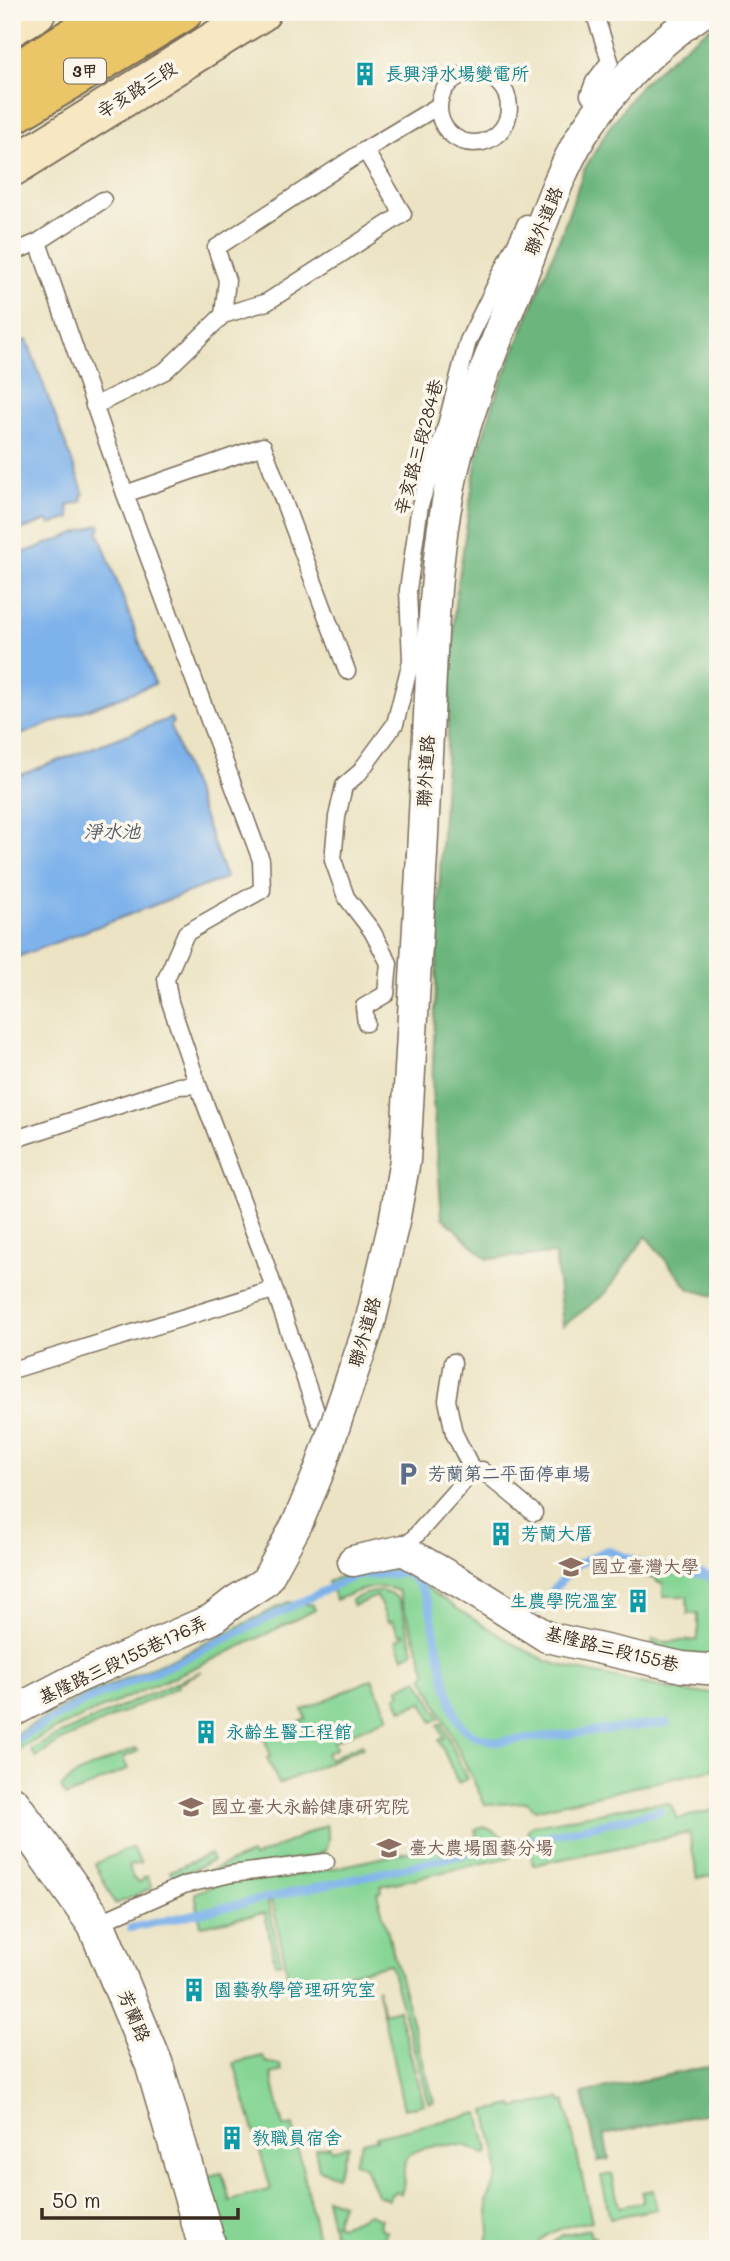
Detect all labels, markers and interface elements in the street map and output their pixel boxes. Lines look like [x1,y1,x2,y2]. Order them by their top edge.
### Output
street label: 辛亥路三段 [92,55,181,123]
road number: 3甲 [64,58,106,83]
building icon: 長興淨水場變電所 [351,60,379,88]
place label: 長興淨水場變電所 [385,61,529,85]
street label: 聯外道路 [518,183,568,258]
street label: 辛亥路三段284巷 [388,376,448,517]
street label: 聯外道路 [411,734,439,808]
water label: 淨水池 [83,818,141,843]
street label: 聯外道路 [343,1294,385,1370]
parking icon: 芳蘭第二平面停車場 [394,1460,422,1488]
place label: 芳蘭第二平面停車場 [428,1461,590,1485]
building icon: 芳蘭大厝 [487,1520,515,1548]
place label: 芳蘭大厝 [521,1521,593,1545]
school or university icon: 國立臺灣大學 [557,1553,585,1581]
place label: 國立臺灣大學 [591,1554,699,1578]
building icon: 生農學院溫室 [624,1587,652,1615]
place label: 生農學院溫室 [510,1588,618,1612]
street label: 基隆路三段155巷176弄 [34,1609,211,1709]
street label: 基隆路三段155巷 [543,1620,682,1676]
building icon: 永齡生醫工程館 [192,1718,220,1746]
place label: 永齡生醫工程館 [226,1719,352,1743]
school or university icon: 國立臺大永齡健康研究院 [177,1793,205,1821]
place label: 國立臺大永齡健康研究院 [211,1794,409,1818]
school or university icon: 臺大農場園藝分場 [375,1834,403,1862]
place label: 臺大農場園藝分場 [409,1835,553,1859]
building icon: 園藝教學管理研究室 [180,1976,208,2004]
place label: 園藝教學管理研究室 [214,1977,376,2001]
street label: 芳蘭路 [113,1986,157,2045]
building icon: 教職員宿舍 [218,2124,246,2152]
place label: 教職員宿舍 [252,2125,342,2149]
scale bar [42,2177,238,2221]
text: 50 m [52,2186,101,2213]

